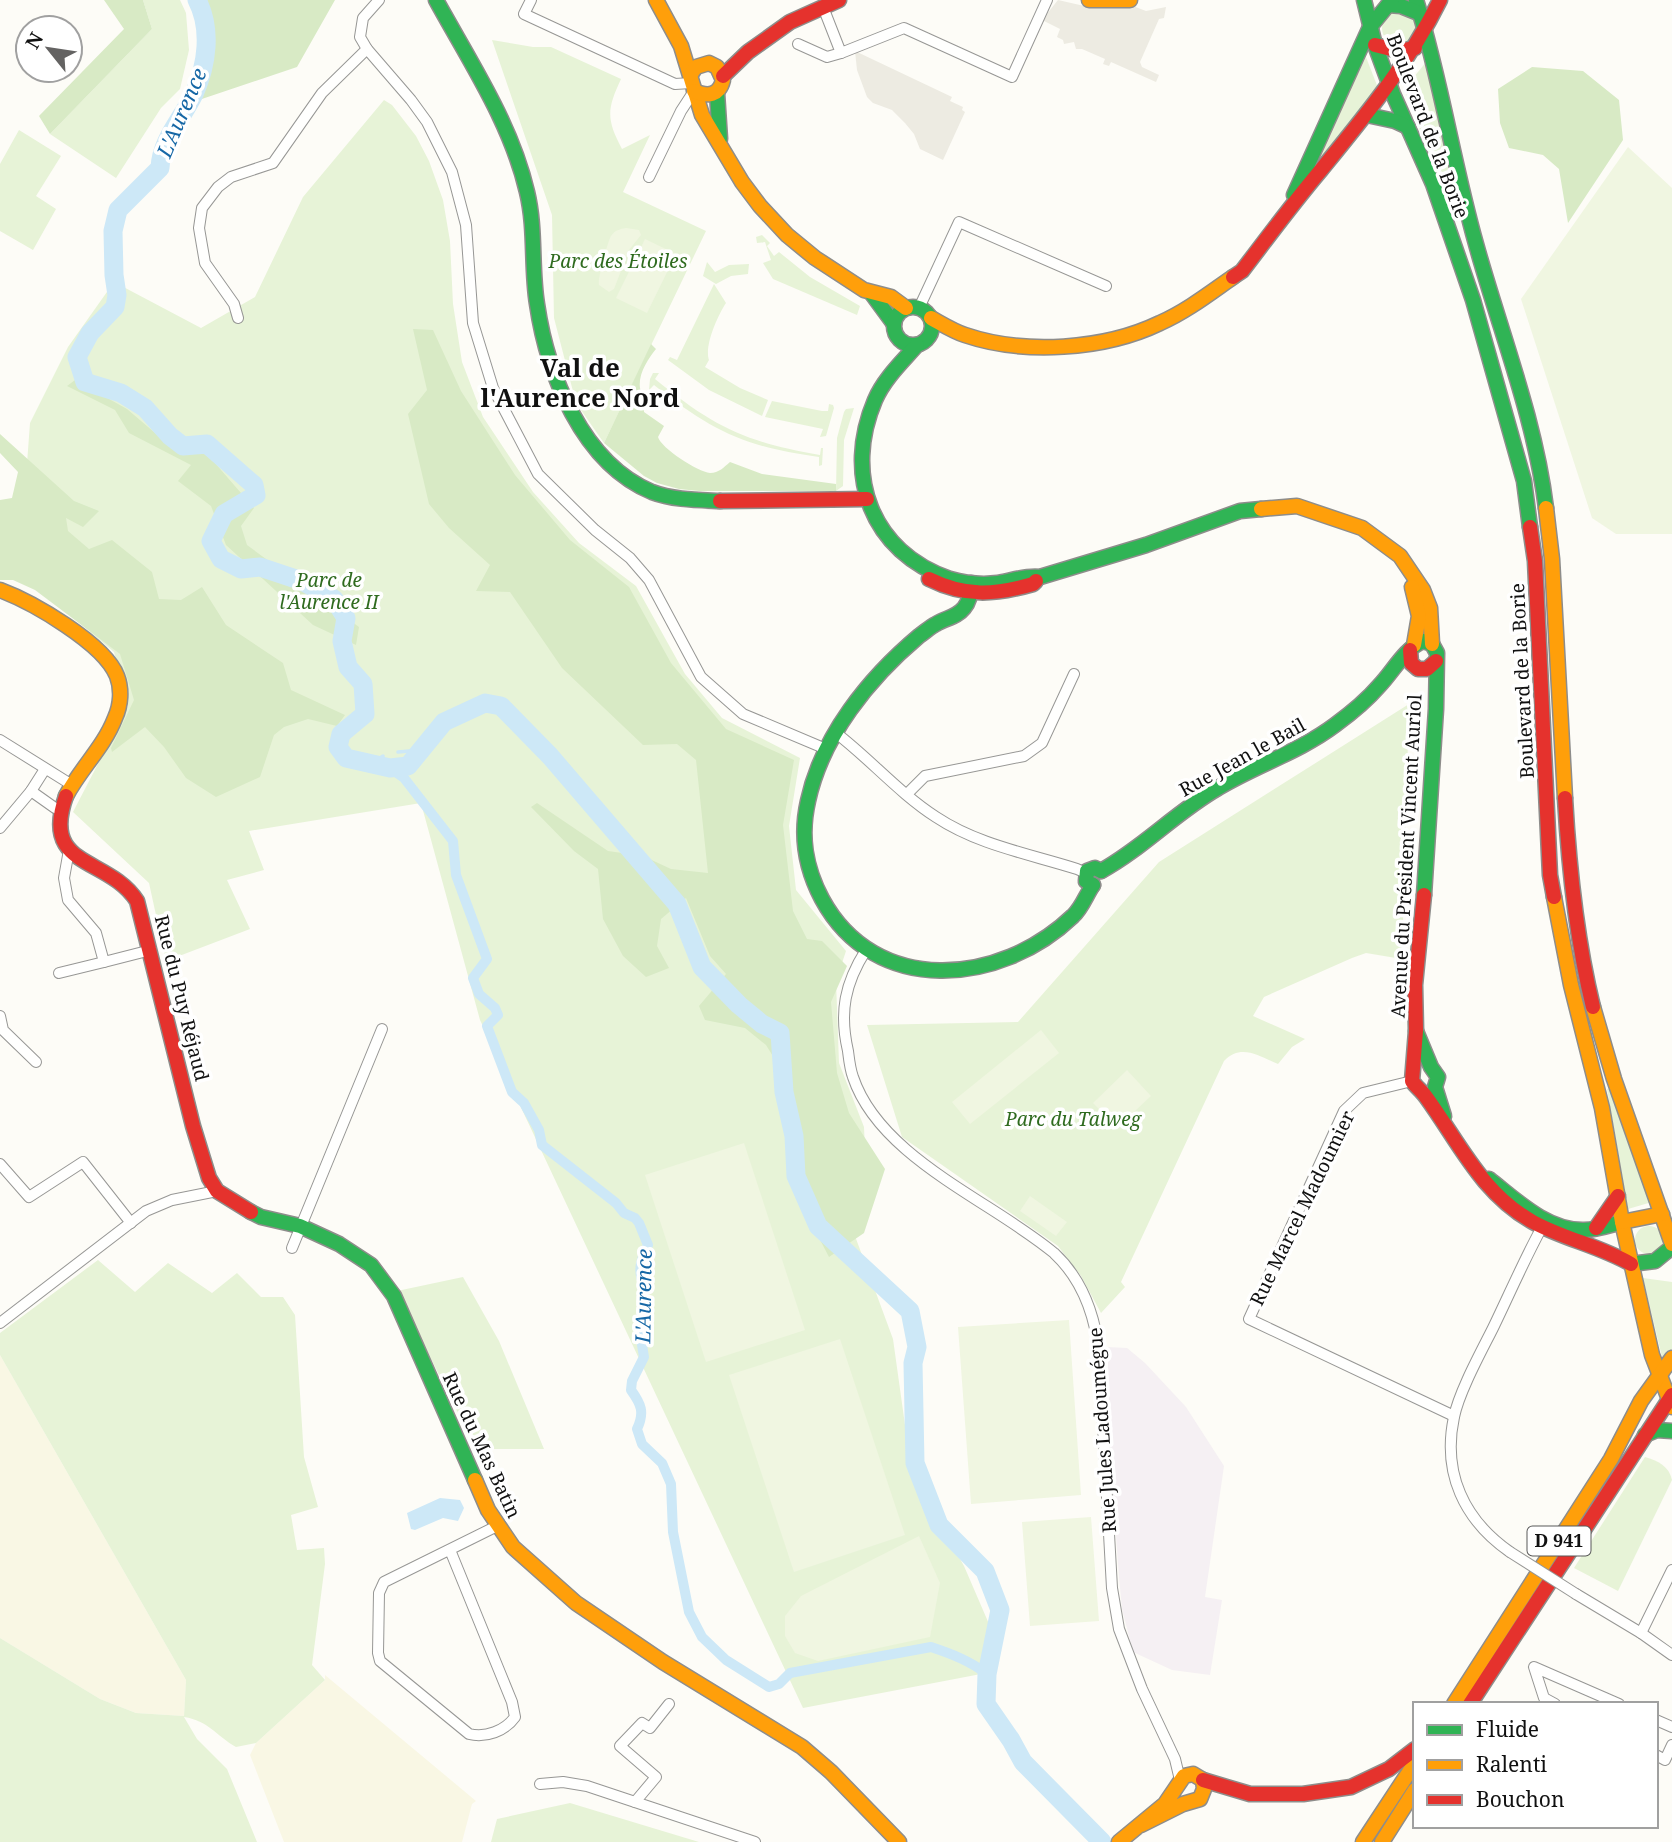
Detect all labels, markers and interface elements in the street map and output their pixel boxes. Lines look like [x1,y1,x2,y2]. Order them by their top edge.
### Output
north arrow [14,14,84,84]
text: N [19,27,49,53]
street label: Boulevard de la Borie [1381,30,1475,222]
water label: L'Aurence [149,64,212,163]
park label: Parc des Étoiles [547,248,688,274]
district label: Val de l'Aurence Nord [480,349,680,415]
park label: Parc de l'Aurence II [279,567,380,615]
street label: Boulevard de la Borie [1504,583,1540,779]
street label: Avenue du Président Vincent Auriol [1385,693,1427,1018]
street label: Rue Jean le Bail [1174,712,1310,802]
street label: Rue du Puy Réjaud [149,912,215,1084]
park label: Parc du Talweg [1004,1106,1143,1132]
street label: Rue Marcel Madoumier [1243,1106,1361,1310]
water label: L'Aurence [628,1248,658,1345]
street label: Rue Jules Ladoumégue [1082,1326,1122,1534]
street label: Rue du Mas Batin [437,1368,527,1522]
road number: D 941 [1528,1526,1590,1556]
legend [1413,1702,1658,1828]
text: Fluide [1476,1715,1539,1743]
text: Ralenti [1476,1750,1547,1778]
text: Bouchon [1476,1785,1565,1813]

